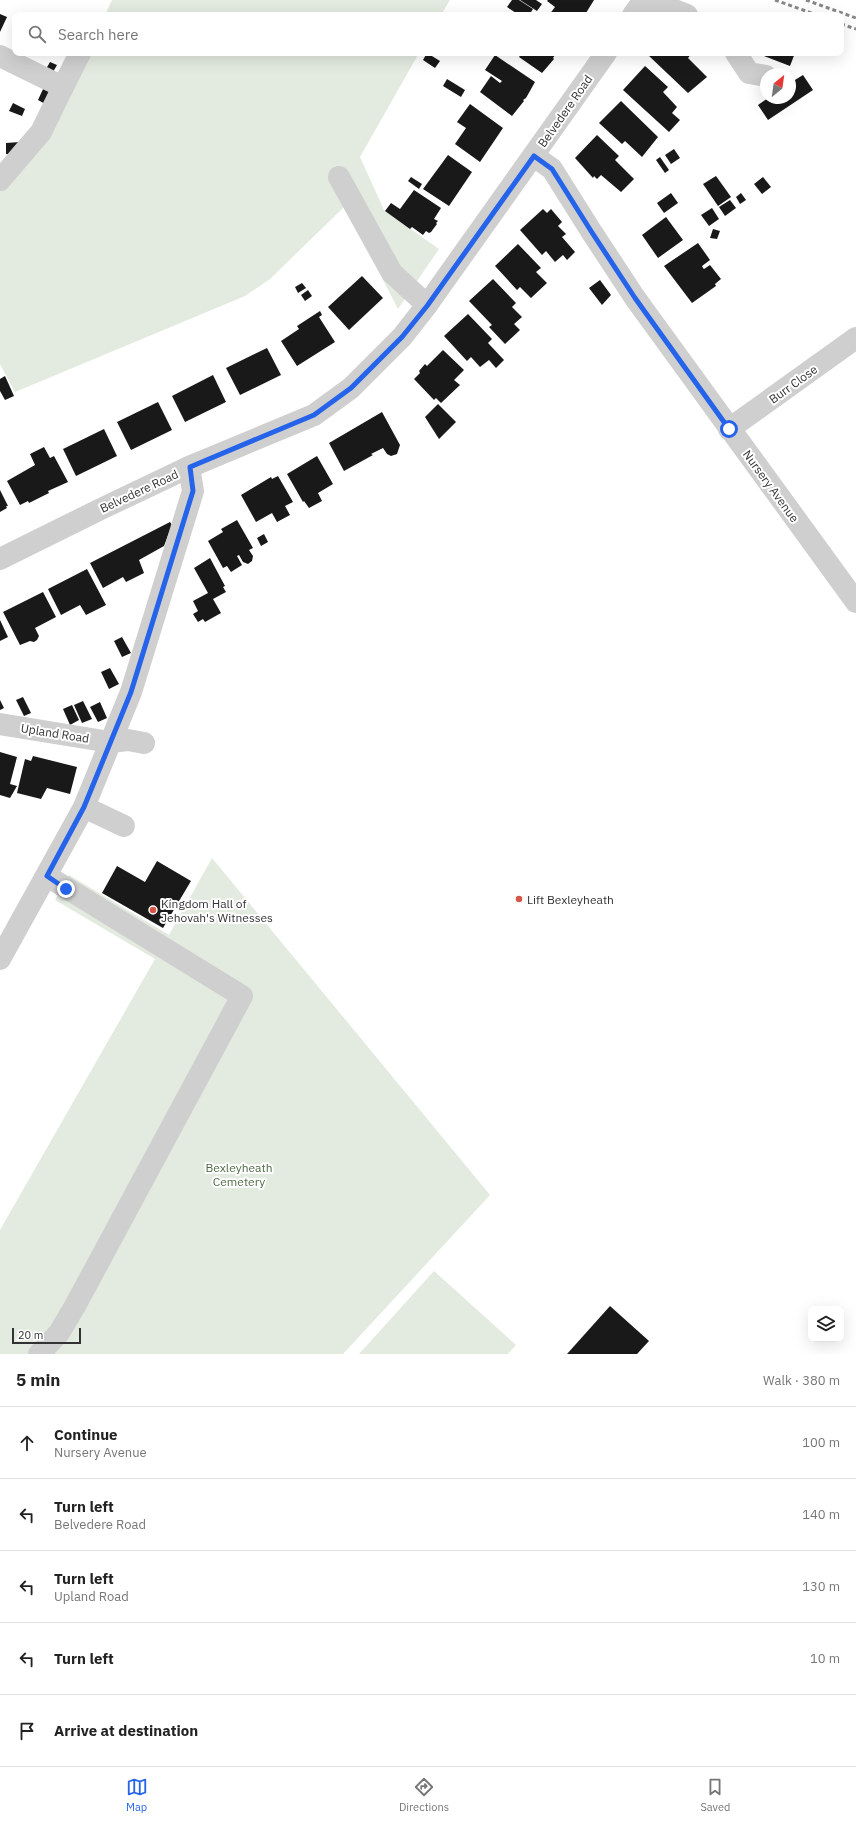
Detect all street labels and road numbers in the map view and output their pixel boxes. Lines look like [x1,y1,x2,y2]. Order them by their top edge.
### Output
street label: Belvedere Road [535,72,595,150]
street label: Burr Close [766,361,820,407]
street label: Nursery Avenue [740,447,802,525]
street label: Belvedere Road [97,466,181,516]
street label: Upland Road [20,720,90,746]

